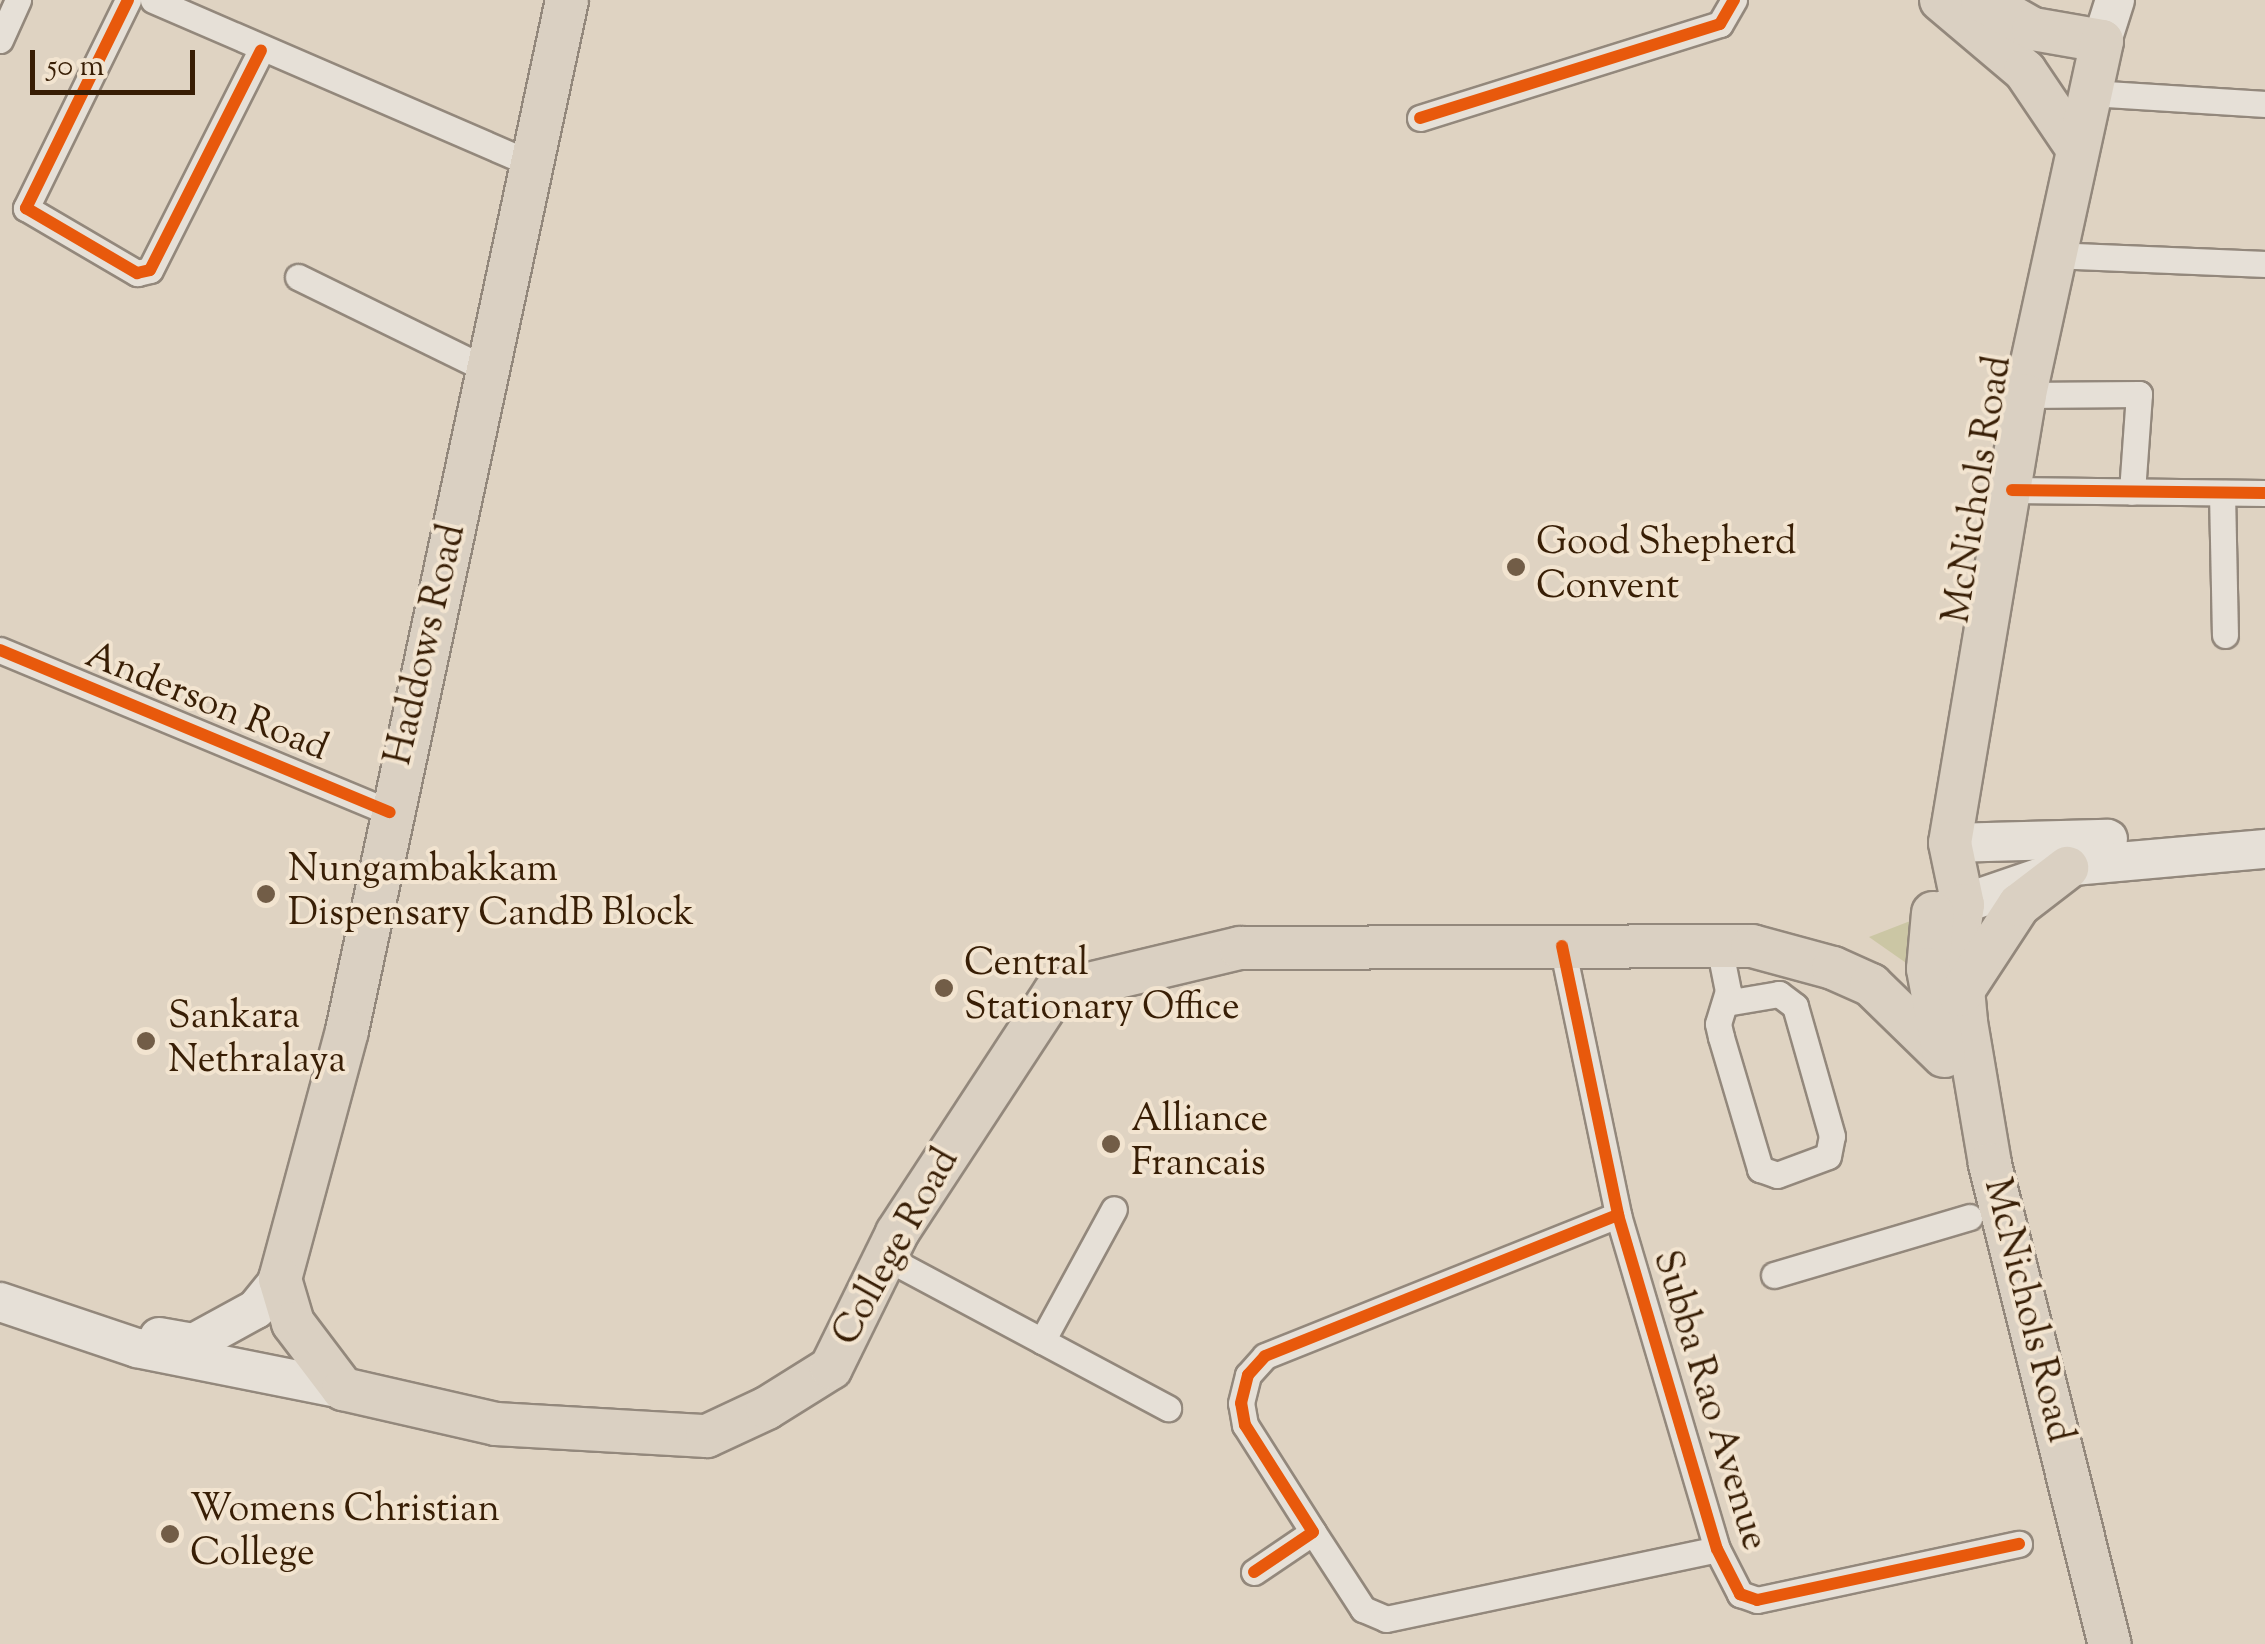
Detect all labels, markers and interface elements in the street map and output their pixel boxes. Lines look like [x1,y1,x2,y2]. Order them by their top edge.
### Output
scale bar [35,30,200,92]
text: 50 m [47,46,104,89]
street label: McNichols Road [1936,353,2024,627]
street label: Haddows Road [378,520,478,770]
place label: Good Shepherd Convent [1536,522,1796,612]
marker: Good Shepherd Convent [1505,556,1527,578]
street label: Anderson Road [78,635,334,773]
place label: Nungambakkam Dispensary CandB Block [288,849,694,938]
marker: Nungambakkam Dispensary CandB Block [253,881,279,907]
place label: Central Stationary Office [964,943,1240,1032]
marker: Central Stationary Office [933,977,955,999]
place label: Sankara Nethralaya [168,996,346,1086]
marker: Sankara Nethralaya [133,1028,159,1054]
place label: Alliance Francais [1131,1099,1268,1188]
marker: Alliance Francais [1100,1133,1122,1155]
street label: College Road [825,1141,971,1355]
street label: McNichols Road [1971,1174,2081,1448]
street label: Subba Rao Avenue [1641,1246,1775,1556]
place label: Womens Christian College [190,1489,500,1578]
marker: Womens Christian College [159,1523,181,1545]

